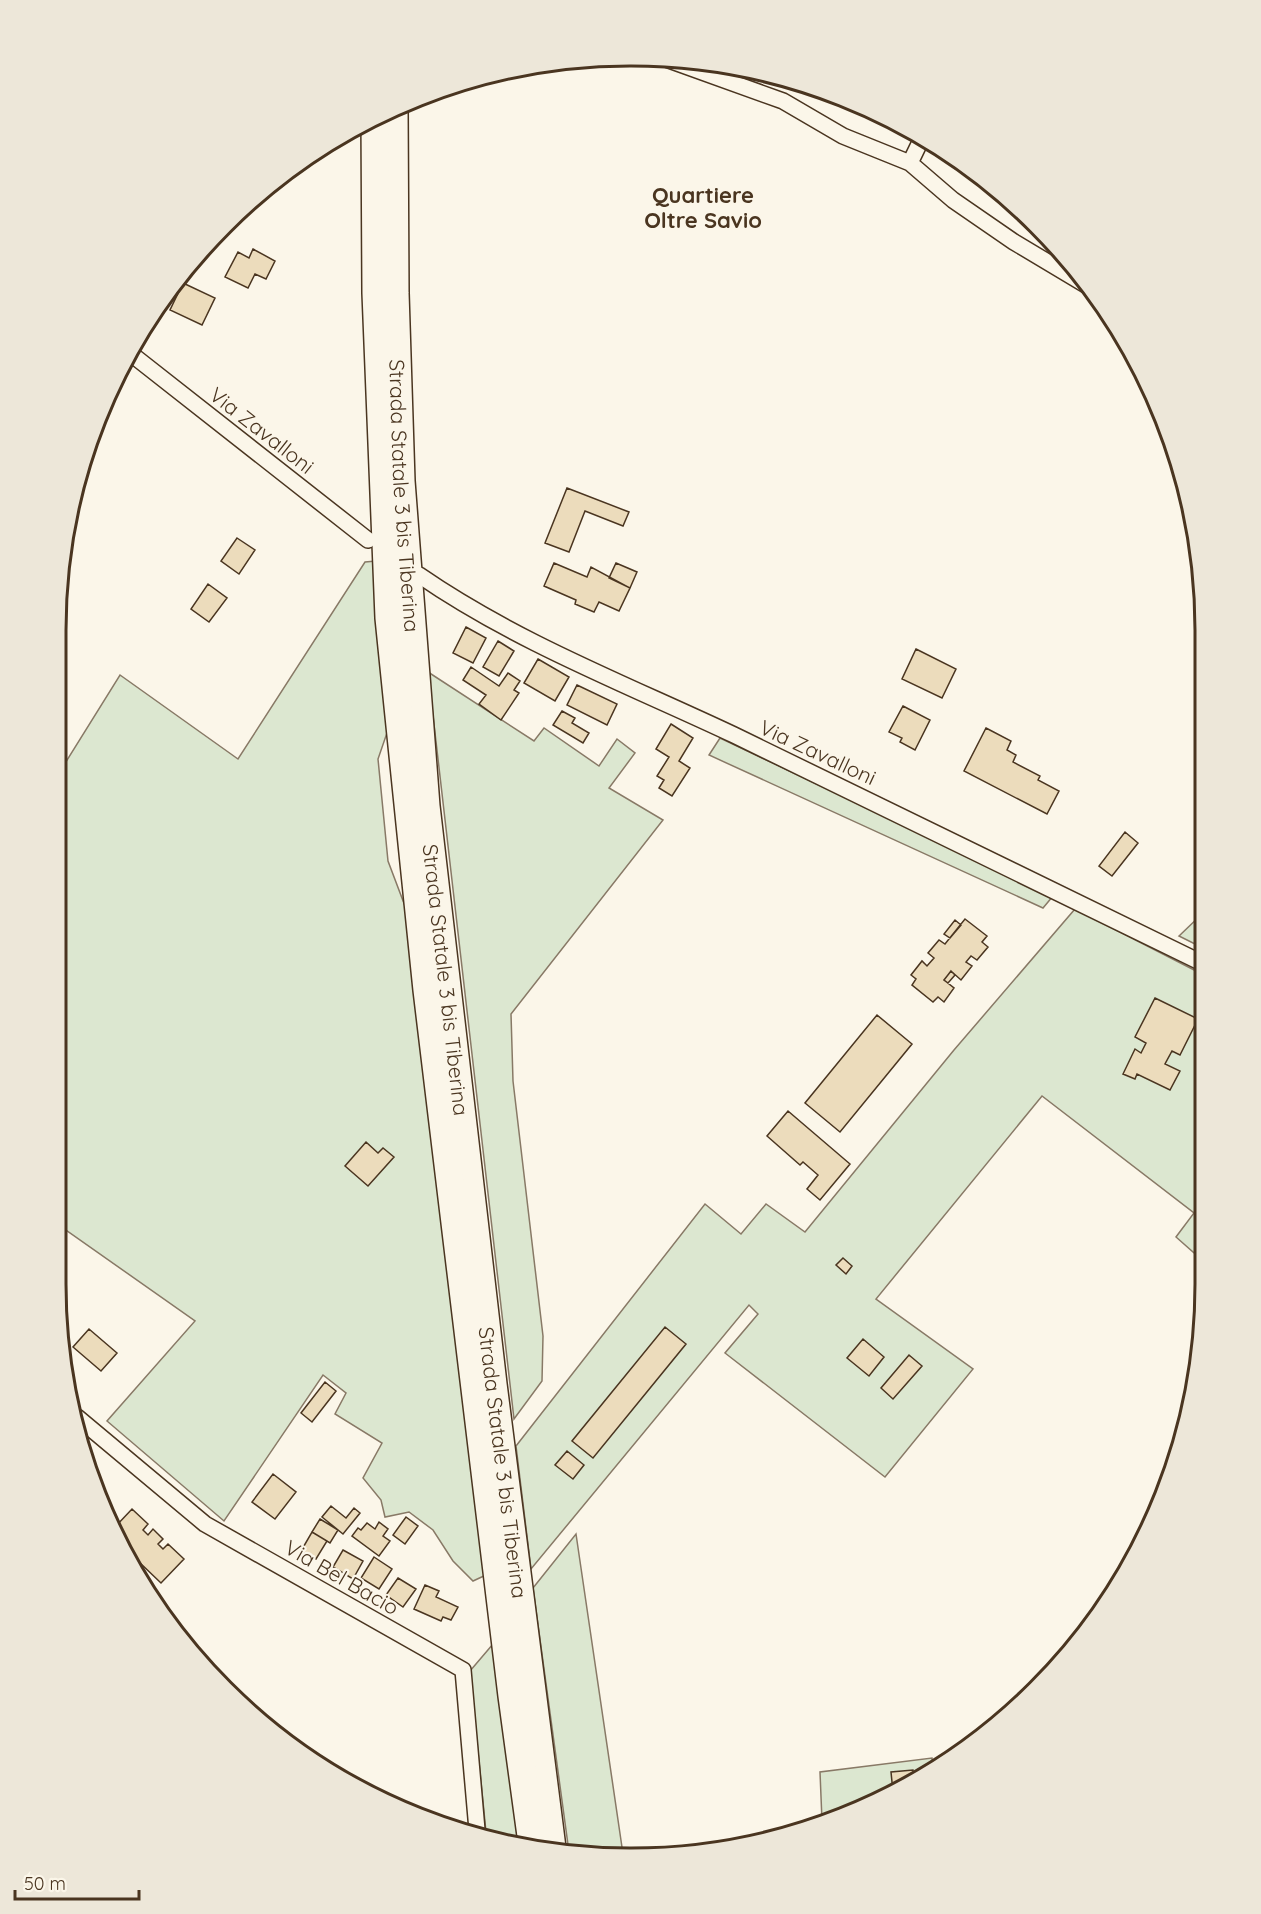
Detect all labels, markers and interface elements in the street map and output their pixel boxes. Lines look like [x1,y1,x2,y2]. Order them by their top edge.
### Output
district label: Quartiere Oltre Savio [644,181,762,234]
street label: Strada Statale 3 bis Tiberina [384,359,426,633]
street label: Via Zavalloni [205,381,319,479]
street label: Via Zavalloni [756,714,880,790]
street label: Strada Statale 3 bis Tiberina [417,843,475,1117]
street label: Strada Statale 3 bis Tiberina [473,1325,533,1600]
street label: Via Bel Bacio [280,1534,404,1620]
scale bar [15,1863,140,1901]
text: 50 m [24,1872,66,1895]

